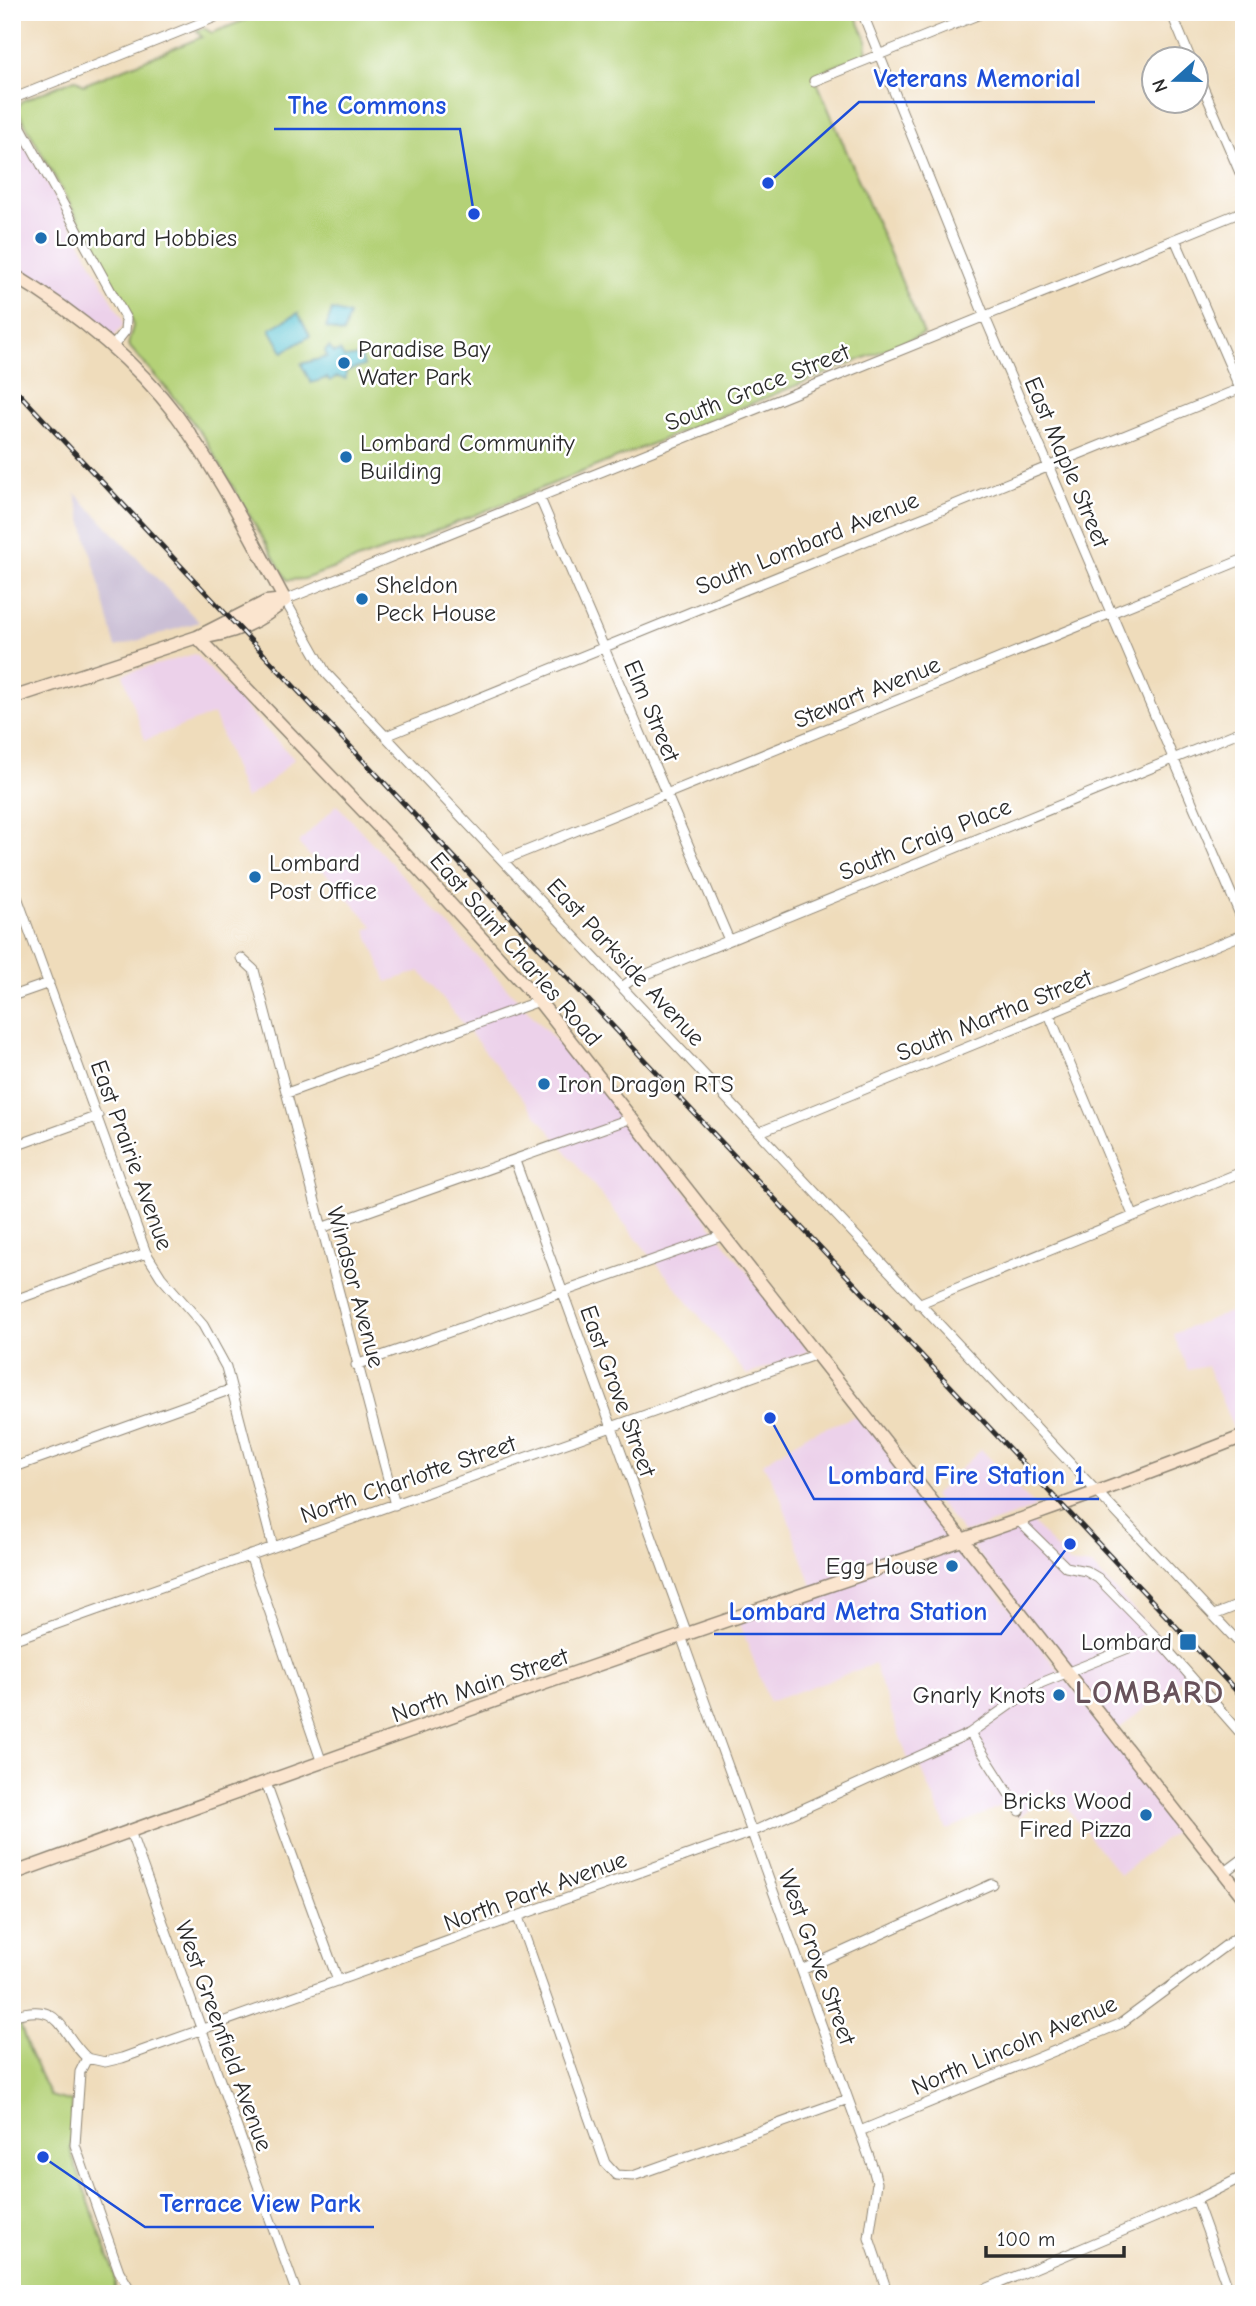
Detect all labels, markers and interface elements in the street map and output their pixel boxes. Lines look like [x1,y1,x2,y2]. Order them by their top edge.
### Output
north arrow [1140,46,1210,116]
callout: Veterans Memorial [859,55,1095,102]
text: Veterans Memorial [873,64,1081,94]
text: N [1148,76,1173,95]
callout: The Commons [274,82,460,129]
text: The Commons [288,91,446,121]
place label: Lombard Hobbies [55,224,237,252]
marker: Lombard Hobbies [33,230,49,246]
place label: Paradise Bay Water Park [358,335,491,391]
street label: South Grace Street [661,337,854,437]
marker: Paradise Bay Water Park [336,355,352,371]
street label: East Maple Street [1018,373,1116,552]
place label: Lombard Community Building [360,429,575,485]
marker: Lombard Community Building [338,449,354,465]
street label: South Lombard Avenue [691,485,923,601]
place label: Sheldon Peck House [376,571,496,627]
marker: Sheldon Peck House [354,591,370,607]
street label: Stewart Avenue [790,650,944,734]
street label: Elm Street [618,656,686,767]
street label: South Craig Place [835,792,1015,886]
street label: East Saint Charles Road [424,846,608,1052]
place label: Lombard Post Office [269,849,377,905]
marker: Lombard Post Office [247,869,263,885]
street label: East Parkside Avenue [541,872,711,1052]
street label: South Martha Street [892,963,1097,1067]
street label: East Prairie Avenue [85,1056,179,1254]
place label: Iron Dragon RTS [558,1070,734,1098]
marker: Iron Dragon RTS [536,1076,552,1092]
street label: Windsor Avenue [321,1203,391,1371]
street label: East Grove Street [574,1302,662,1481]
street label: North Charlotte Street [297,1429,521,1529]
callout: Lombard Fire Station 1 [814,1452,1099,1499]
text: Lombard Fire Station 1 [827,1461,1085,1491]
place label: Egg House [826,1552,938,1580]
marker: Egg House [944,1558,960,1574]
callout: Lombard Metra Station [714,1587,1001,1634]
text: Lombard Metra Station [729,1597,988,1627]
place label: Lombard [1081,1628,1172,1656]
marker: Lombard [1178,1632,1198,1652]
street label: North Main Street [388,1641,573,1728]
district label: LOMBARD [1075,1674,1225,1711]
place label: Gnarly Knots [913,1681,1045,1709]
marker: Gnarly Knots [1051,1687,1067,1703]
place label: Bricks Wood Fired Pizza [1003,1787,1132,1843]
marker: Bricks Wood Fired Pizza [1138,1807,1154,1823]
street label: North Park Avenue [440,1845,630,1937]
street label: West Grove Street [772,1866,862,2050]
street label: West Greenfield Avenue [169,1917,279,2155]
street label: North Lincoln Avenue [907,1989,1121,2101]
callout: Terrace View Park [145,2180,374,2227]
text: Terrace View Park [159,2189,361,2219]
scale bar [986,2215,1125,2259]
text: 100 m [997,2227,1055,2251]

